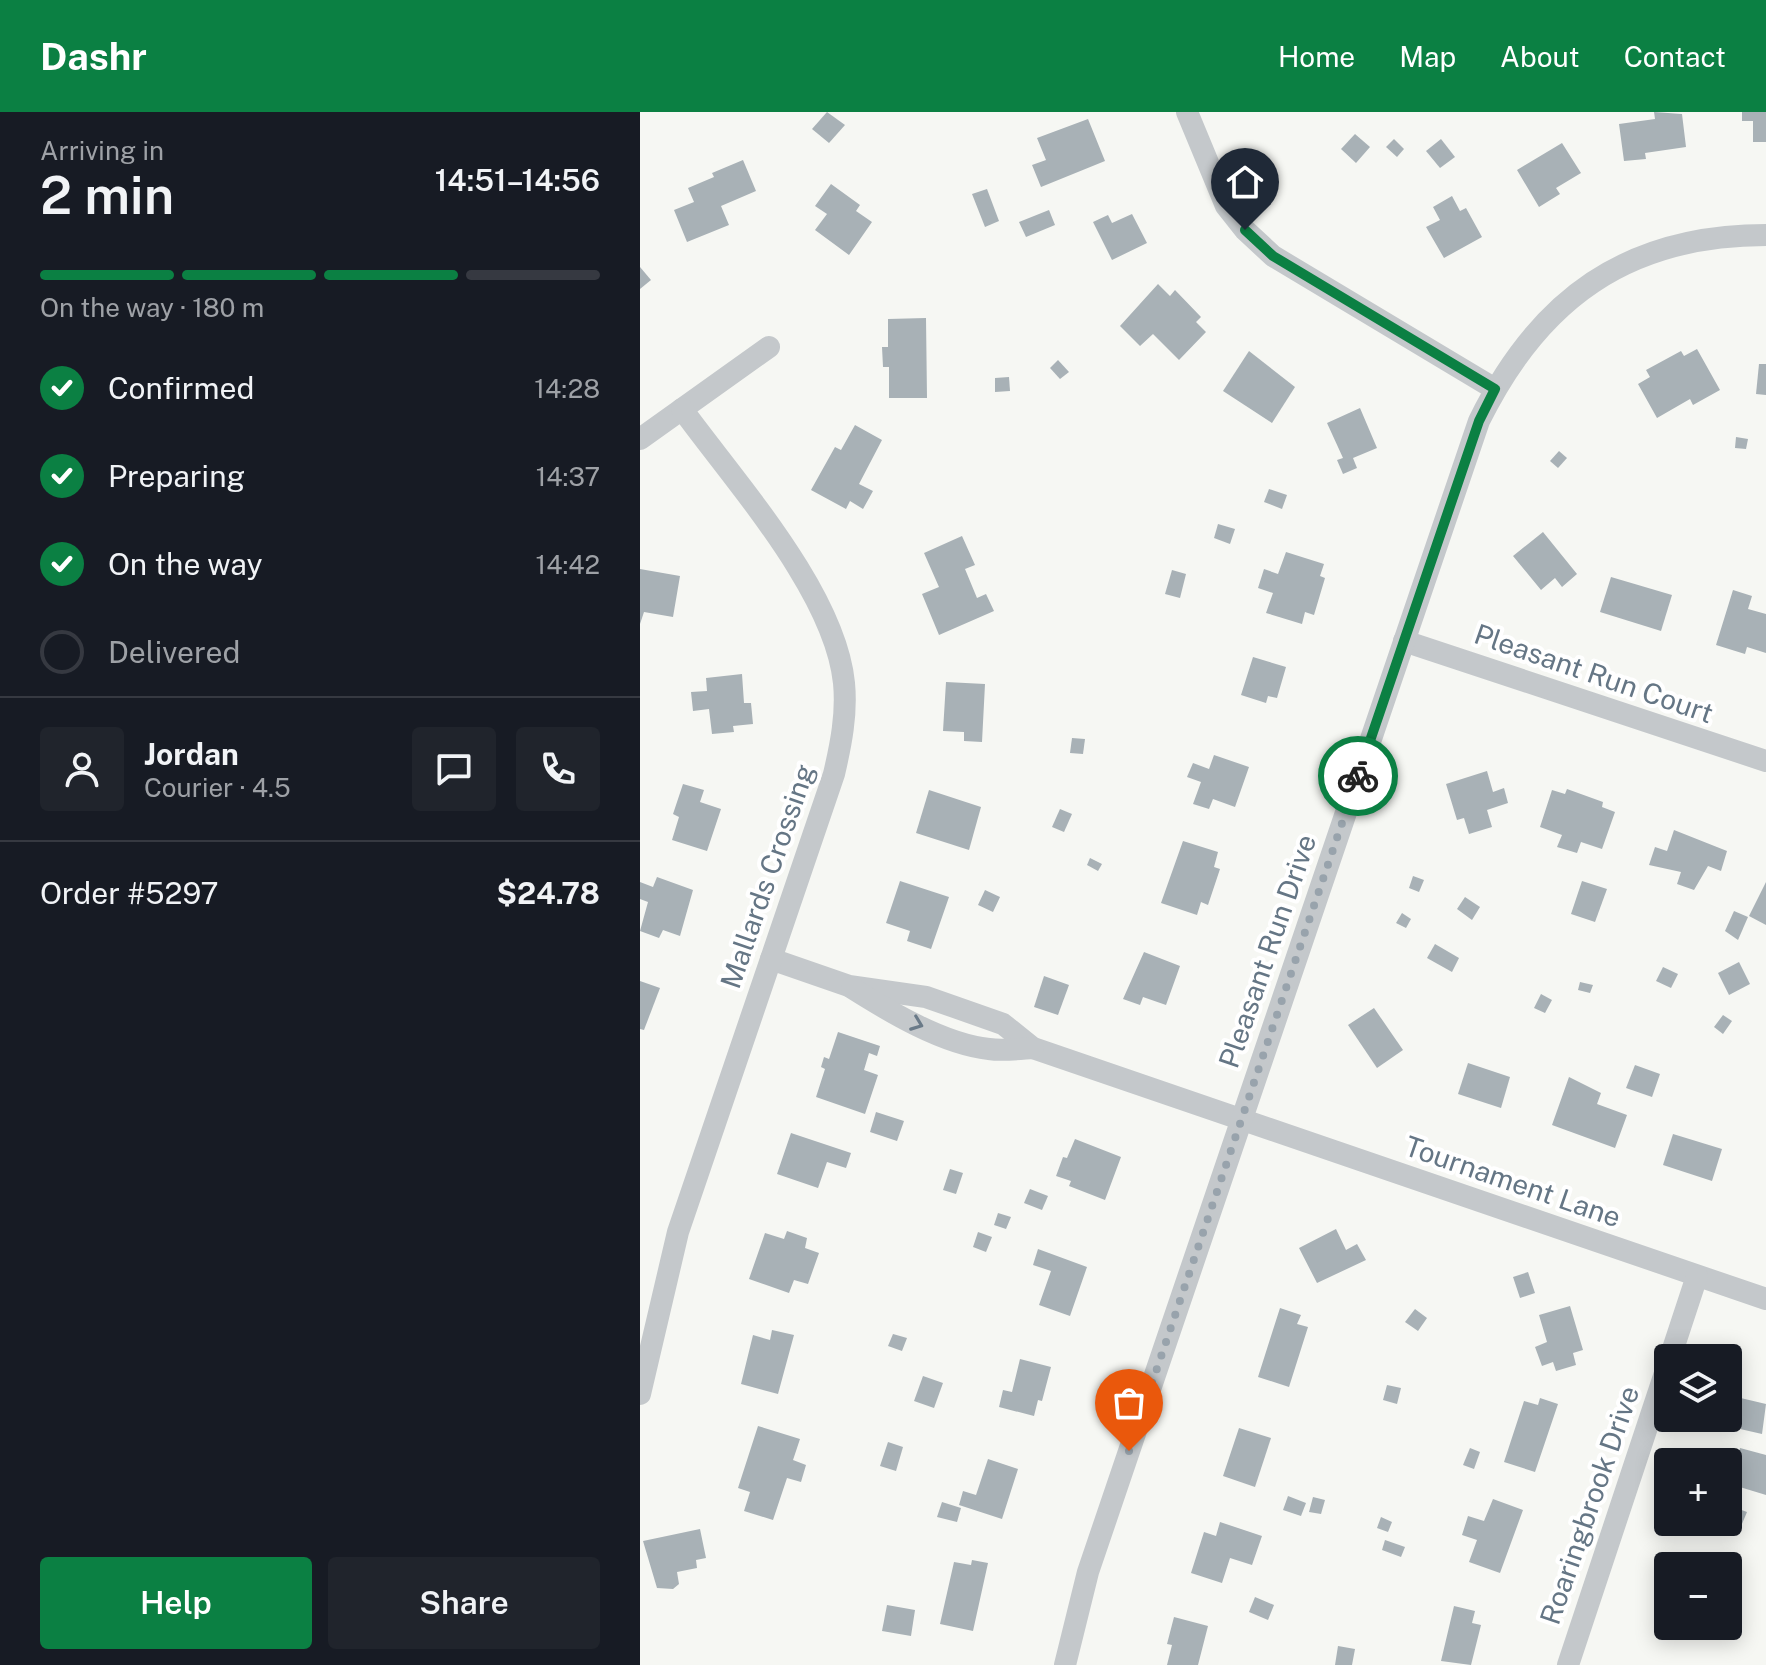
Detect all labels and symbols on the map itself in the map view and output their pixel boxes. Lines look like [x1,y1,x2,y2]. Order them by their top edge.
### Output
pin [1211,148,1279,230]
street label: Pleasant Run Court [1470,617,1718,729]
courier [1318,736,1398,816]
street label: Mallards Crossing [713,759,821,993]
street label: Pleasant Run Drive [1212,830,1322,1072]
one-way arrow [909,1014,923,1031]
street label: Tournament Lane [1401,1129,1625,1233]
pin [1095,1369,1163,1451]
street label: Roaringbrook Drive [1533,1381,1645,1629]

